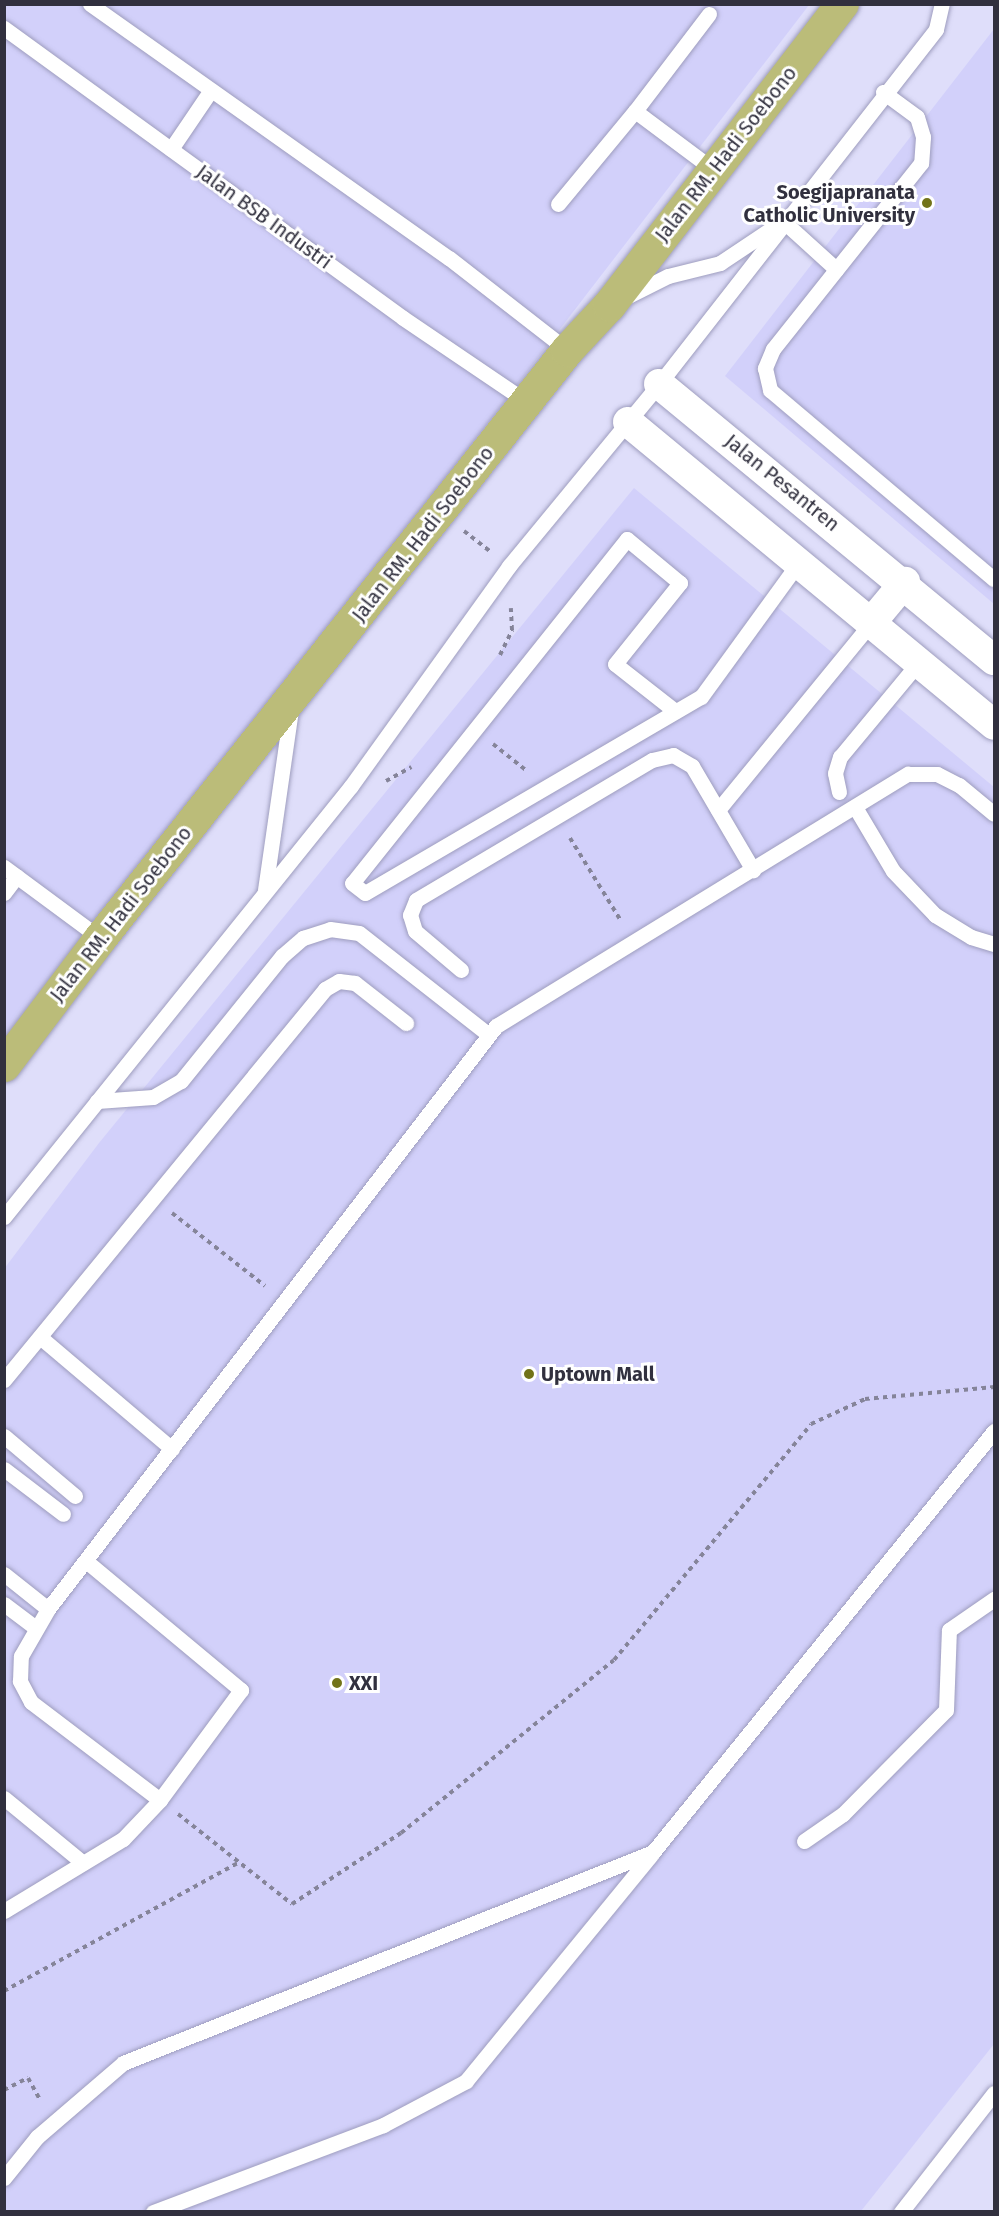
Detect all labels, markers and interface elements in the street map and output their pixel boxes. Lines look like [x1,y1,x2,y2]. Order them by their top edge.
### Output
street label: Jalan RM. Hadi Soebono [650,61,802,247]
street label: Jalan BSB Industri [192,160,336,274]
place label: Soegijapranata Catholic University [744,180,915,227]
marker: Soegijapranata Catholic University [920,196,934,210]
street label: Jalan Pesantren [720,429,844,537]
street label: Jalan RM. Hadi Soebono [347,441,499,627]
street label: Jalan RM. Hadi Soebono [45,821,197,1007]
place label: Uptown Mall [541,1362,655,1386]
marker: Uptown Mall [522,1367,536,1381]
place label: XXI [349,1671,378,1695]
marker: XXI [330,1676,344,1690]

